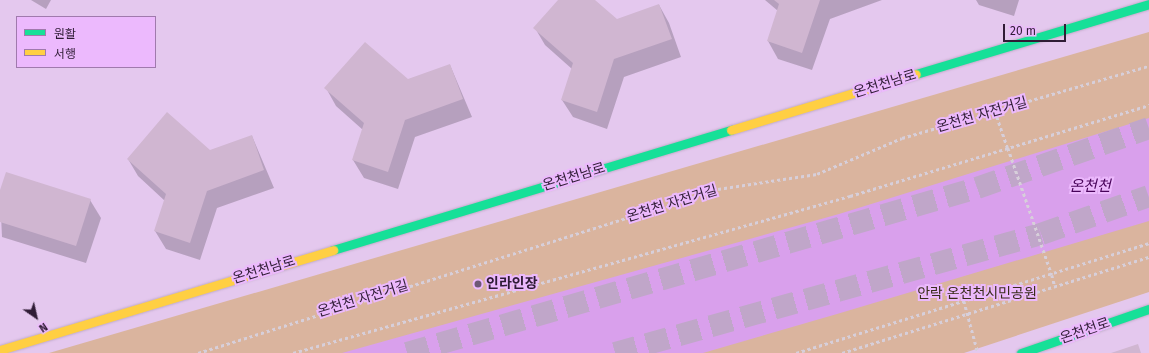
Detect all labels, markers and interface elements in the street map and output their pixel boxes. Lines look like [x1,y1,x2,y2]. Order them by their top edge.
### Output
legend [16,16,156,68]
scale bar [1005,16,1068,42]
text: 20 m [1010,24,1036,38]
text: 원활 [54,27,76,41]
text: 서행 [54,47,76,61]
street label: 온천천남로 [852,67,918,101]
street label: 온천천 자전거길 [935,94,1029,136]
street label: 온천천남로 [541,160,607,194]
water label: 온천천 [1069,178,1111,196]
street label: 온천천 자전거길 [625,182,719,226]
street label: 온천천남로 [231,253,297,287]
place label: 인라인장 [486,276,538,292]
street label: 온천천 자전거길 [316,277,410,321]
marker: 인라인장 [473,279,483,289]
park label: 안락 온천천시민공원 [917,286,1037,302]
north arrow [16,297,56,337]
street label: 온천천로 [1058,315,1112,347]
text: N [36,320,50,335]

